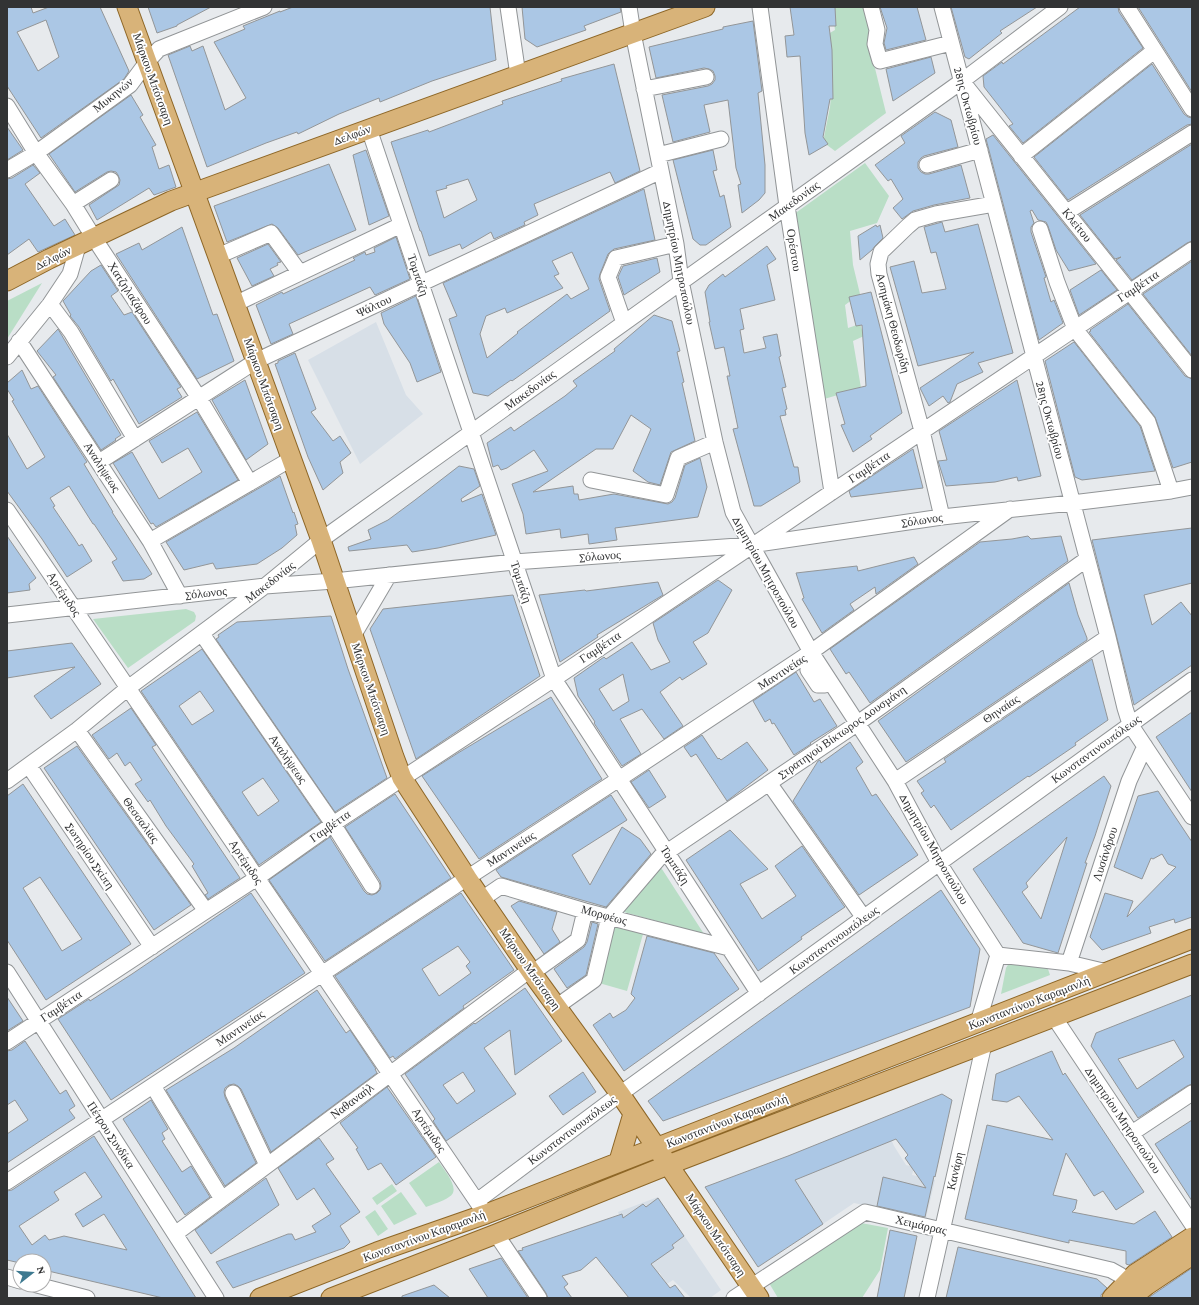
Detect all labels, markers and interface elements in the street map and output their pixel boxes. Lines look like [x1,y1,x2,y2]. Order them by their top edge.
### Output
street label: Μάρκου Μπότσαρη [130,31,176,127]
street label: 28ης Οκτωβρίου [951,65,985,147]
street label: Μυκηνών [90,74,136,115]
street label: Δελφών [331,122,373,148]
street label: Μακεδονίας [766,178,822,224]
street label: Δημητρίου Μητροπούλου [660,200,698,326]
street label: Κλείτου [1059,205,1095,245]
street label: Ορέστου [784,228,804,272]
street label: Δελφών [33,243,74,273]
street label: Τομπάζη [404,252,432,298]
street label: Χατζηλαζάρου [105,259,155,327]
street label: Γαμβέττα [1115,267,1162,305]
street label: Ασημάκη Θεοδωρίδη [873,271,913,375]
street label: Ψάλτου [354,292,394,320]
street label: Μάρκου Μπότσαρη [241,336,287,432]
street label: Μακεδονίας [502,367,558,413]
street label: 28ης Οκτωβρίου [1033,379,1067,461]
street label: Αναλήψεως [81,439,123,495]
street label: Γαμβέττα [846,448,893,486]
street label: Σόλωνος [900,510,944,530]
street label: Δημητρίου Μητροπούλου [729,514,803,630]
street label: Σόλωνος [579,548,622,564]
street label: Μακεδονίας [242,558,298,606]
street label: Τομπάζη [507,559,535,605]
street label: Αρτέμιδος [44,569,84,619]
street label: Σόλωνος [185,584,228,602]
street label: Γαμβέττα [577,628,624,666]
street label: Μάρκου Μπότσαρη [349,641,393,737]
street label: Μαντινείας [755,651,809,693]
street label: Στρατηγού Βίκτωρος Δουσμάνη [775,682,909,782]
street label: Θηναίας [980,692,1022,726]
street label: Κωνσταντινουπόλεως [1049,712,1144,786]
street label: Αναλήψεως [266,732,310,786]
street label: Δημητρίου Μητροπούλου [897,791,972,907]
street label: Θεσσαλίας [120,794,162,846]
street label: Γαμβέττα [307,806,354,845]
street label: Σωτηρίου Σκίπη [63,820,117,892]
street label: Λυσάνδρου [1090,825,1120,883]
street label: Μαντινείας [484,828,538,870]
street label: Αρτέμιδος [226,837,266,887]
street label: Τομπάζη [657,843,693,887]
street label: Μορφέως [579,902,629,928]
street label: Κωνσταντινουπόλεως [787,903,882,977]
street label: Μάρκου Μπότσαρη [496,925,564,1013]
street label: Κωνσταντίνου Καραμανλή [966,973,1092,1033]
street label: Γαμβέττα [38,987,85,1025]
street label: Μαντινείας [213,1007,267,1049]
street label: Δημητρίου Μητροπούλου [1082,1064,1164,1176]
street label: Ναθαναήλ [328,1080,377,1122]
street label: Κωνσταντίνου Καραμανλή [664,1091,790,1151]
street label: Κωνσταντινουπόλεως [525,1092,619,1168]
street label: Πέτρου Συνδίκα [84,1099,138,1172]
street label: Αρτέμιδος [409,1105,449,1155]
street label: Κανάρη [944,1151,966,1191]
street label: Μάρκου Μπότσαρη [683,1191,749,1279]
street label: Κωνσταντίνου Καραμανλή [361,1207,487,1265]
street label: Χειμάρρας [894,1212,948,1238]
north arrow [12,1253,52,1293]
text: N [35,1265,49,1276]

